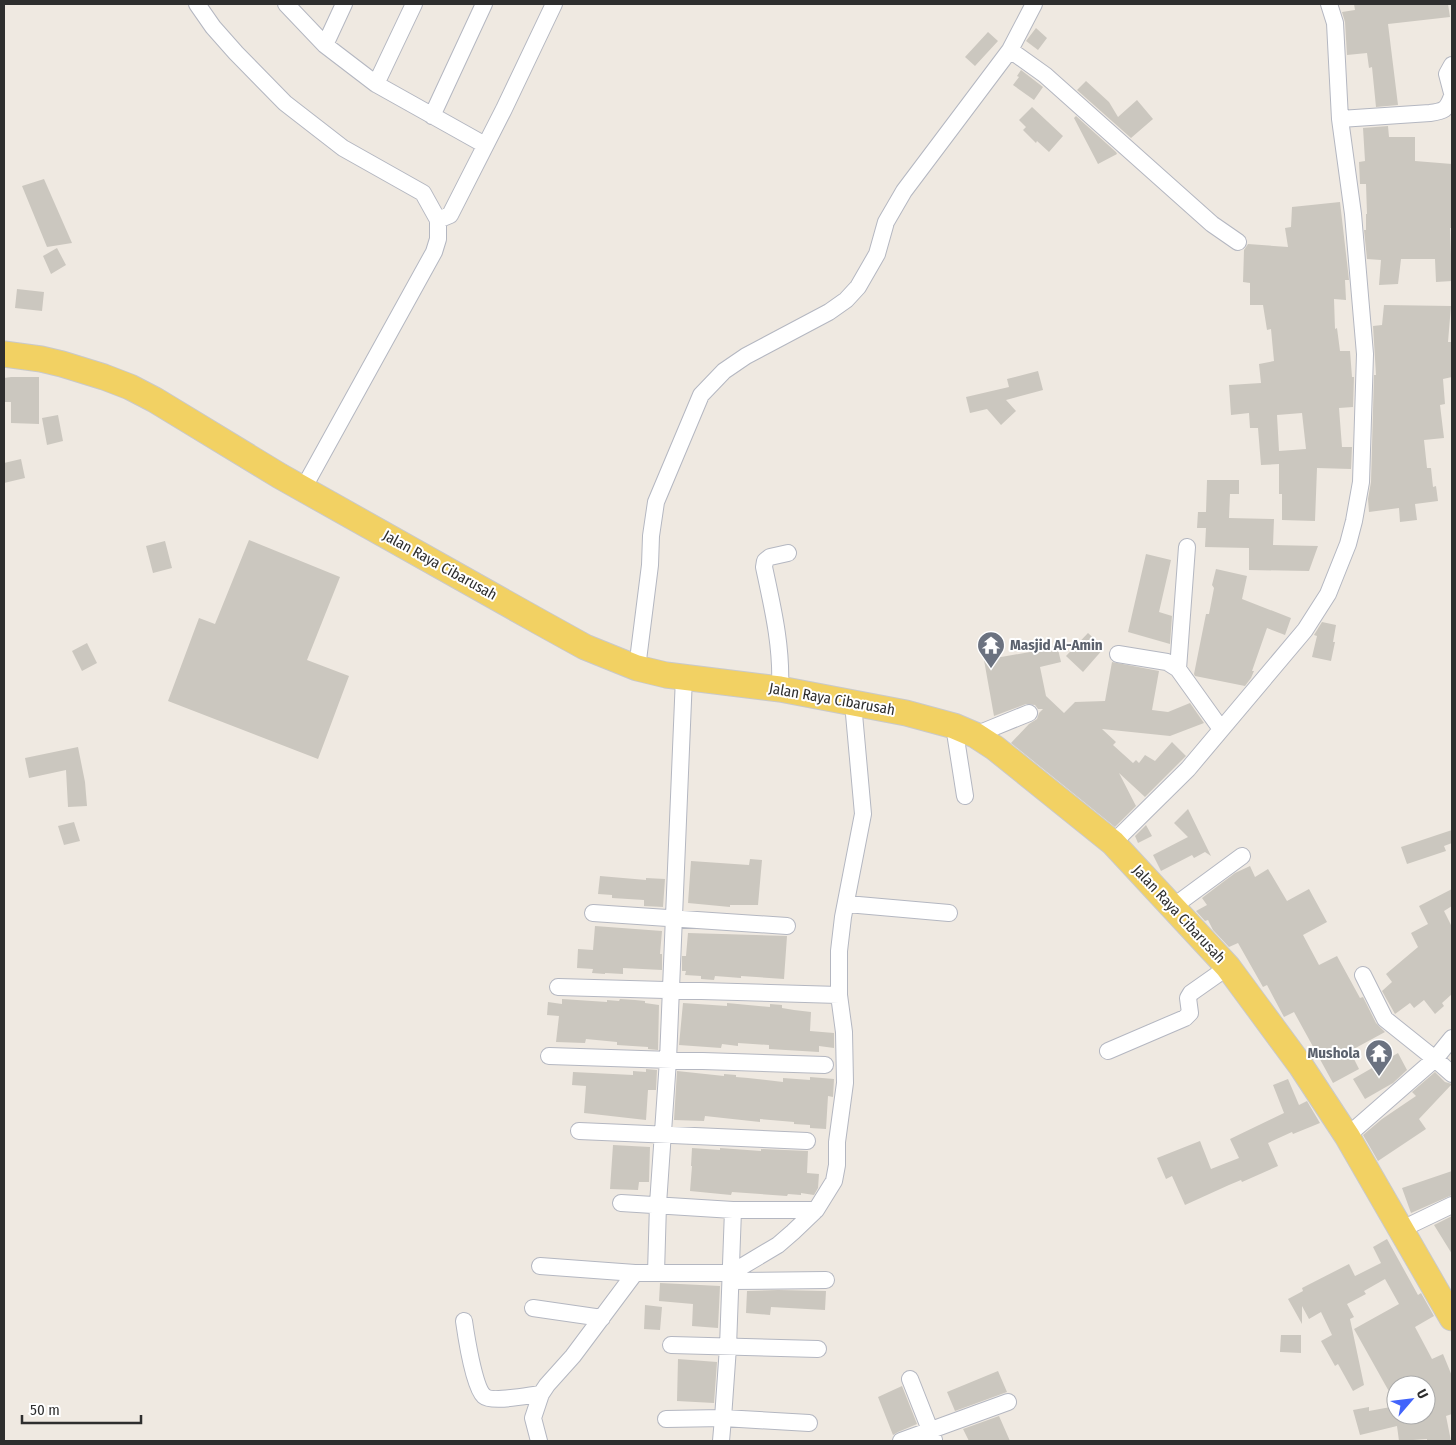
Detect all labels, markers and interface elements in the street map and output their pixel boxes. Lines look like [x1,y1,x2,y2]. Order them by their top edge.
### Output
street label: Jalan Raya Cibarusah [380,526,500,604]
temple icon: Masjid Al-Amin [976,630,1006,669]
place label: Masjid Al-Amin [1010,636,1103,654]
street label: Jalan Raya Cibarusah [768,679,896,719]
street label: Jalan Raya Cibarusah [1129,861,1229,967]
temple icon: Mushola [1364,1038,1394,1077]
place label: Mushola [1307,1044,1361,1062]
north arrow [1386,1375,1436,1425]
text: U [1413,1387,1431,1402]
scale bar [22,1392,141,1424]
text: 50 m [30,1401,60,1419]

